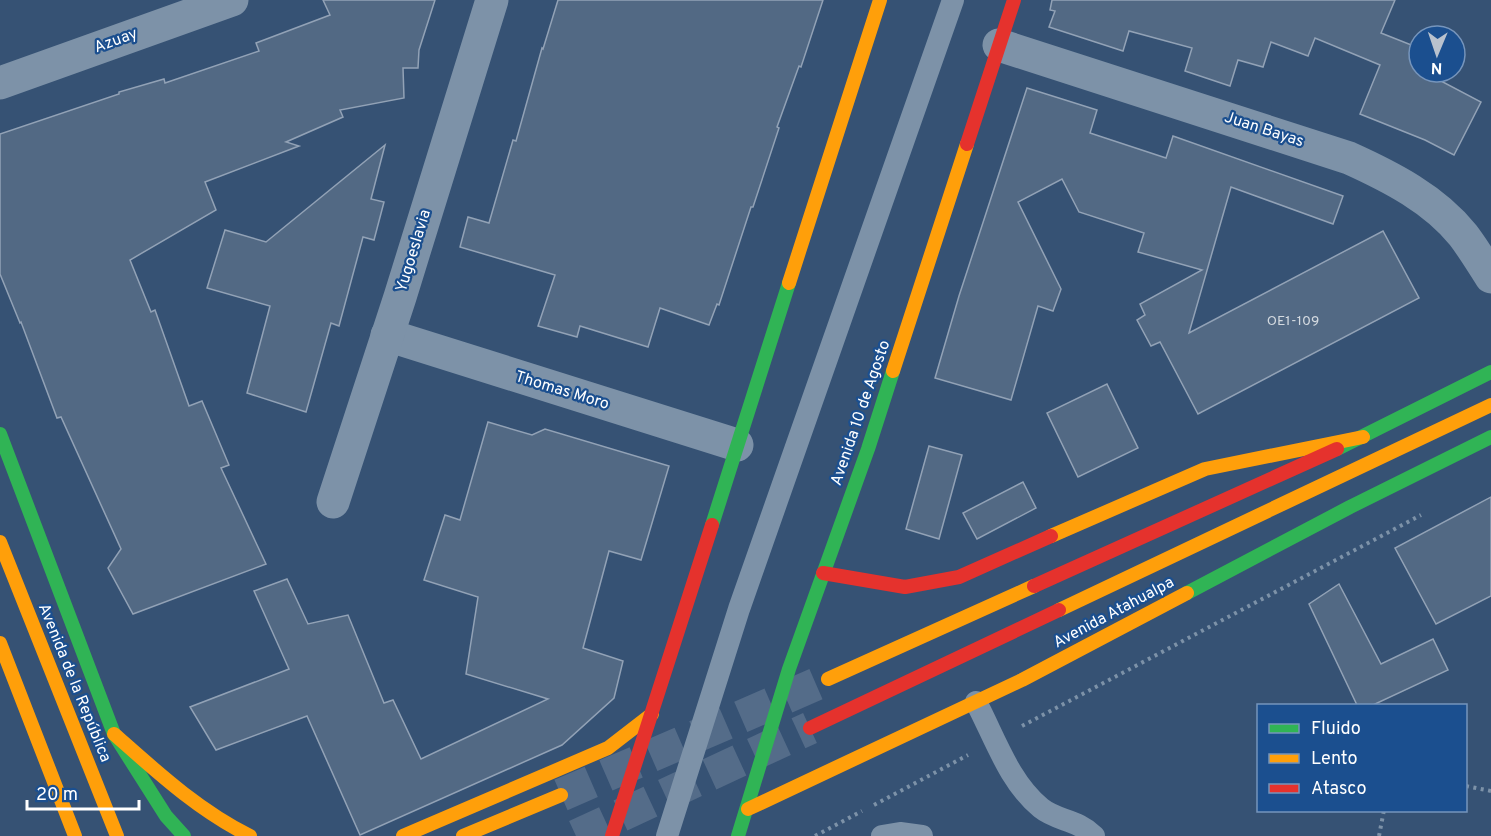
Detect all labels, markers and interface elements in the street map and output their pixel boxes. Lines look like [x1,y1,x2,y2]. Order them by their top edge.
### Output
street label: Azuay [91,24,141,58]
north arrow [1407,24,1467,84]
text: N [1430,57,1443,77]
street label: Juan Bayas [1222,108,1306,152]
street label: Yugoeslavia [392,207,436,295]
house number: OE1-109 [1267,313,1319,330]
street label: Avenida 10 de Agosto [827,338,895,488]
street label: Thomas Moro [513,367,611,415]
street label: Avenida Atahualpa [1050,573,1178,653]
street label: Avenida de la República [33,601,115,765]
legend [1257,704,1467,812]
text: Fluido [1311,718,1361,741]
text: Lento [1311,748,1357,771]
scale bar [27,773,140,811]
text: Atasco [1311,778,1367,801]
text: 20 m [36,784,78,807]

